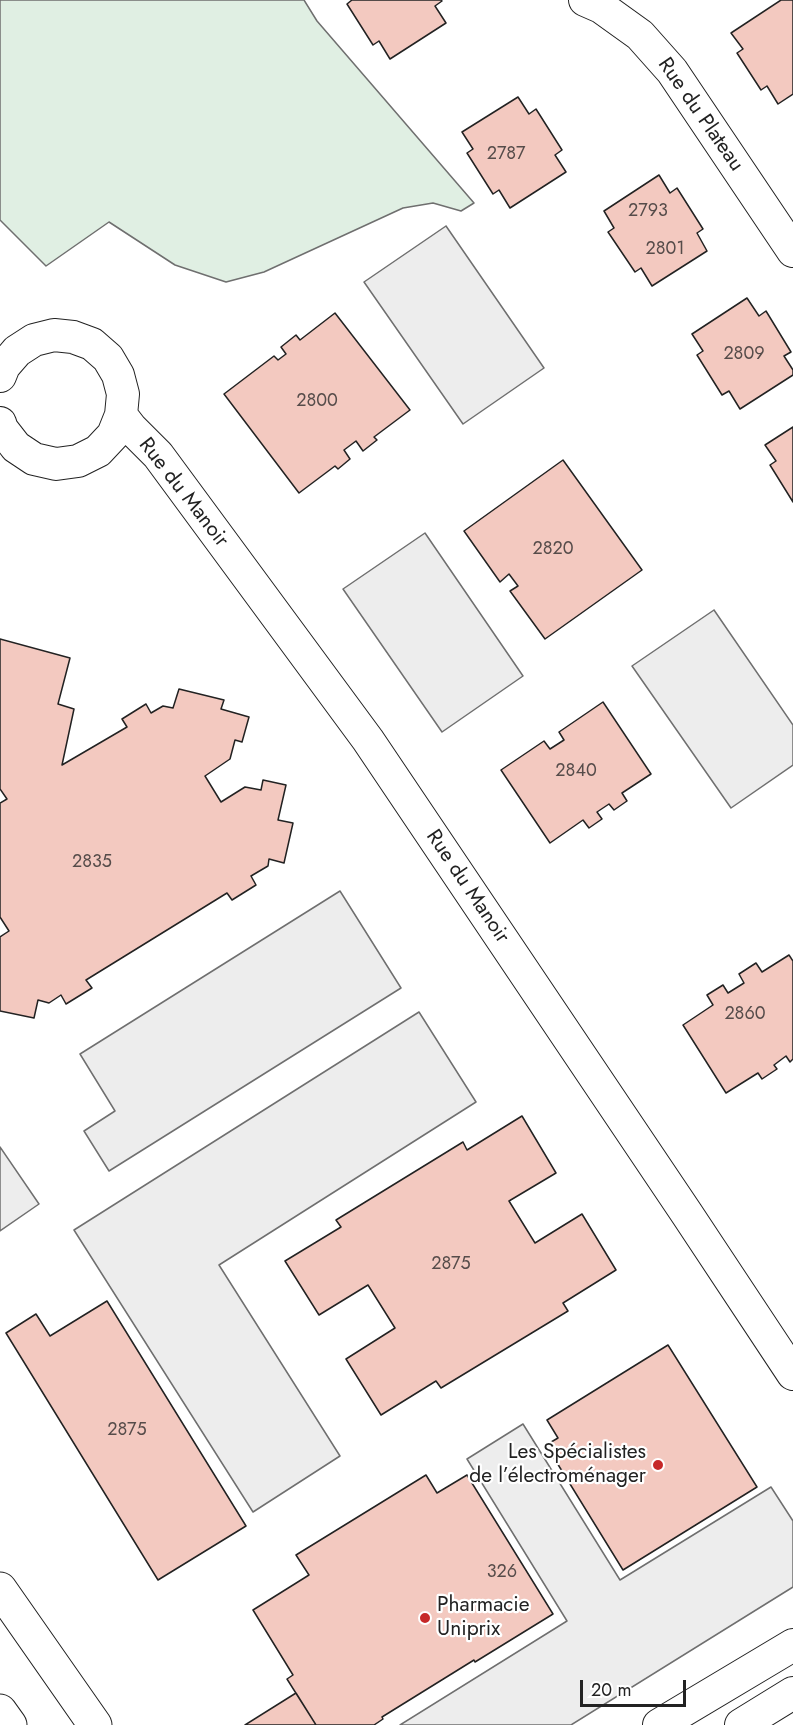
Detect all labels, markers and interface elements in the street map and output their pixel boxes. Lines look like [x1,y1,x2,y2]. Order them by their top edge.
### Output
street label: Rue du Plateau [652,53,748,177]
house number: 2787 [487,144,525,166]
house number: 2793 [628,201,668,223]
house number: 2801 [646,239,684,261]
house number: 2809 [723,344,765,366]
house number: 2800 [296,391,338,413]
street label: Rue du Manoir [133,433,233,553]
house number: 2820 [532,539,574,561]
house number: 2840 [555,761,597,783]
street label: Rue du Manoir [420,825,514,949]
house number: 2835 [72,852,112,874]
house number: 2860 [724,1004,766,1026]
house number: 2875 [431,1254,471,1276]
house number: 2875 [107,1420,147,1442]
place label: Les Spécialistes de l’électroménager [469,1440,646,1490]
marker: Les Spécialistes de l’électroménager [651,1458,665,1472]
house number: 326 [487,1562,517,1584]
place label: Pharmacie Uniprix [437,1593,530,1643]
marker: Pharmacie Uniprix [418,1611,432,1625]
scale bar [583,1668,690,1706]
text: 20 m [591,1677,631,1703]

